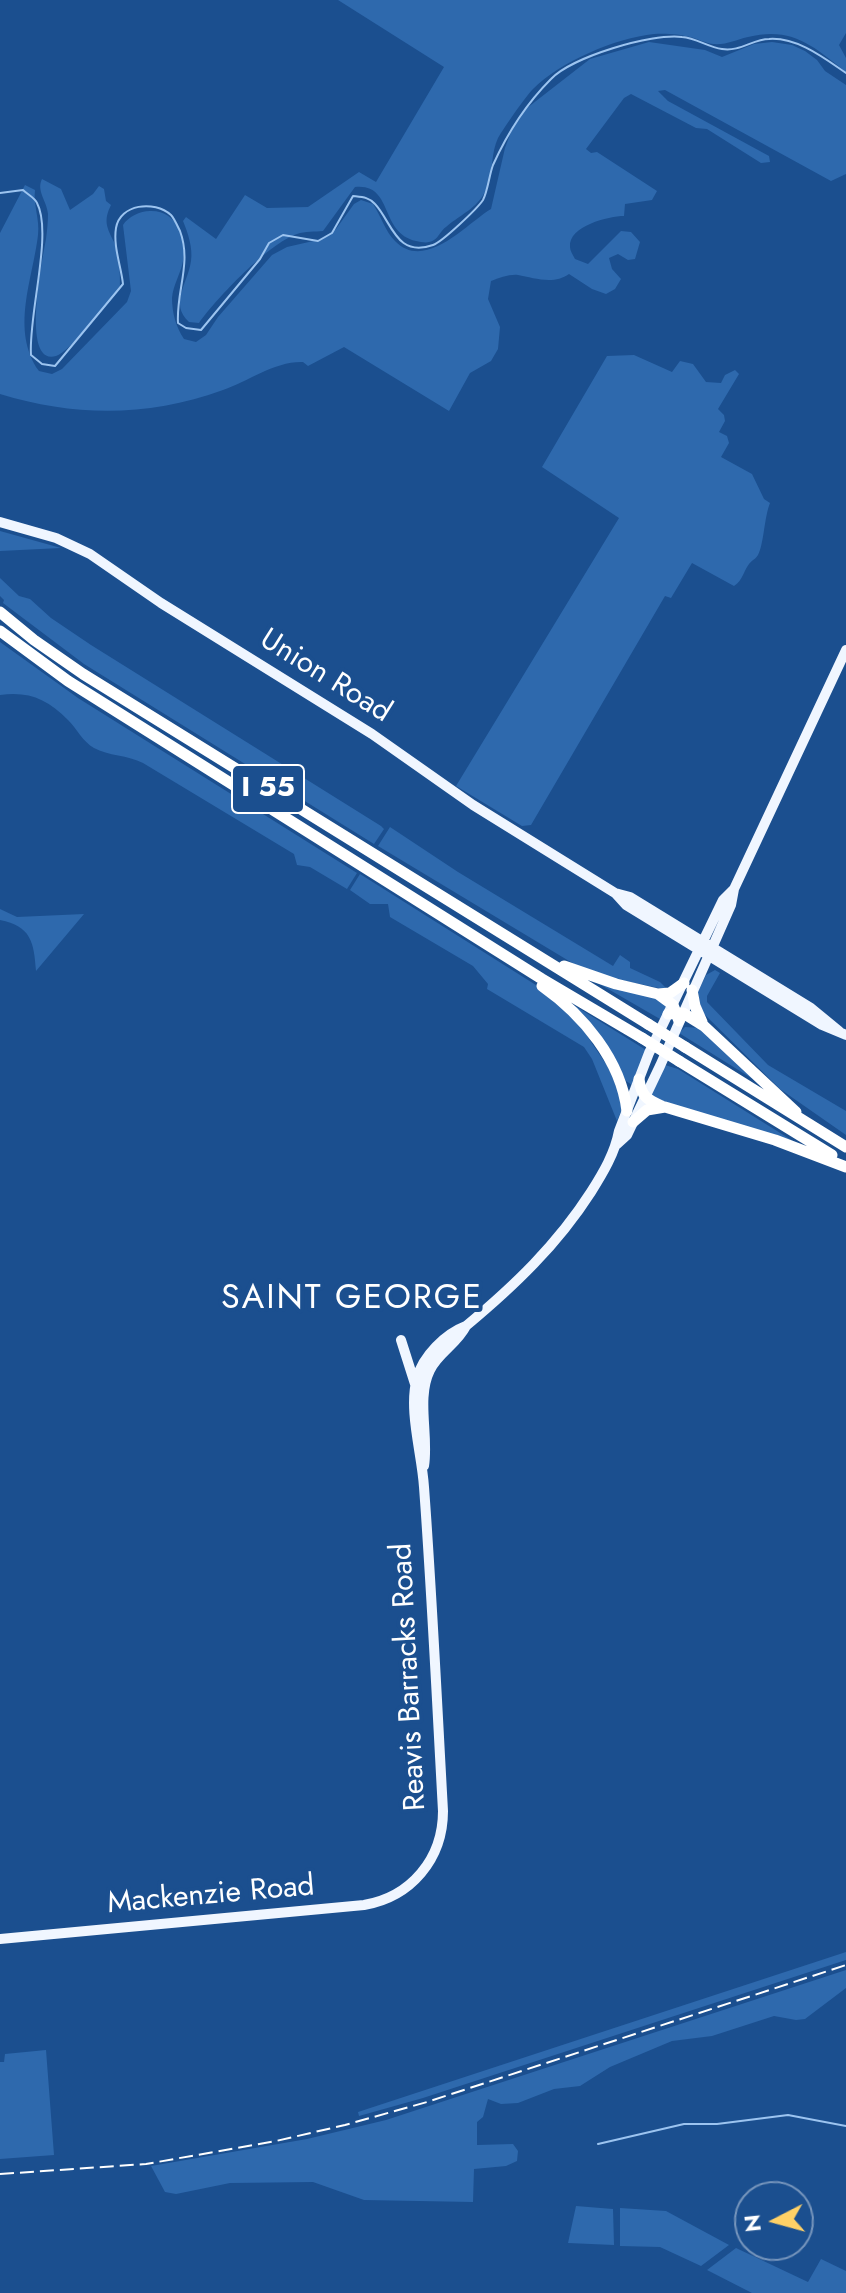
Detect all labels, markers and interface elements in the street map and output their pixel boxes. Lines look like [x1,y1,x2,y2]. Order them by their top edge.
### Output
street label: Union Road [253,622,397,732]
road number: I 55 [232,765,304,813]
district label: SAINT GEORGE [221,1280,483,1320]
street label: Reavis Barracks Road [385,1542,435,1812]
street label: Mackenzie Road [106,1869,316,1923]
north arrow [734,2181,814,2261]
text: N [735,2213,769,2234]

